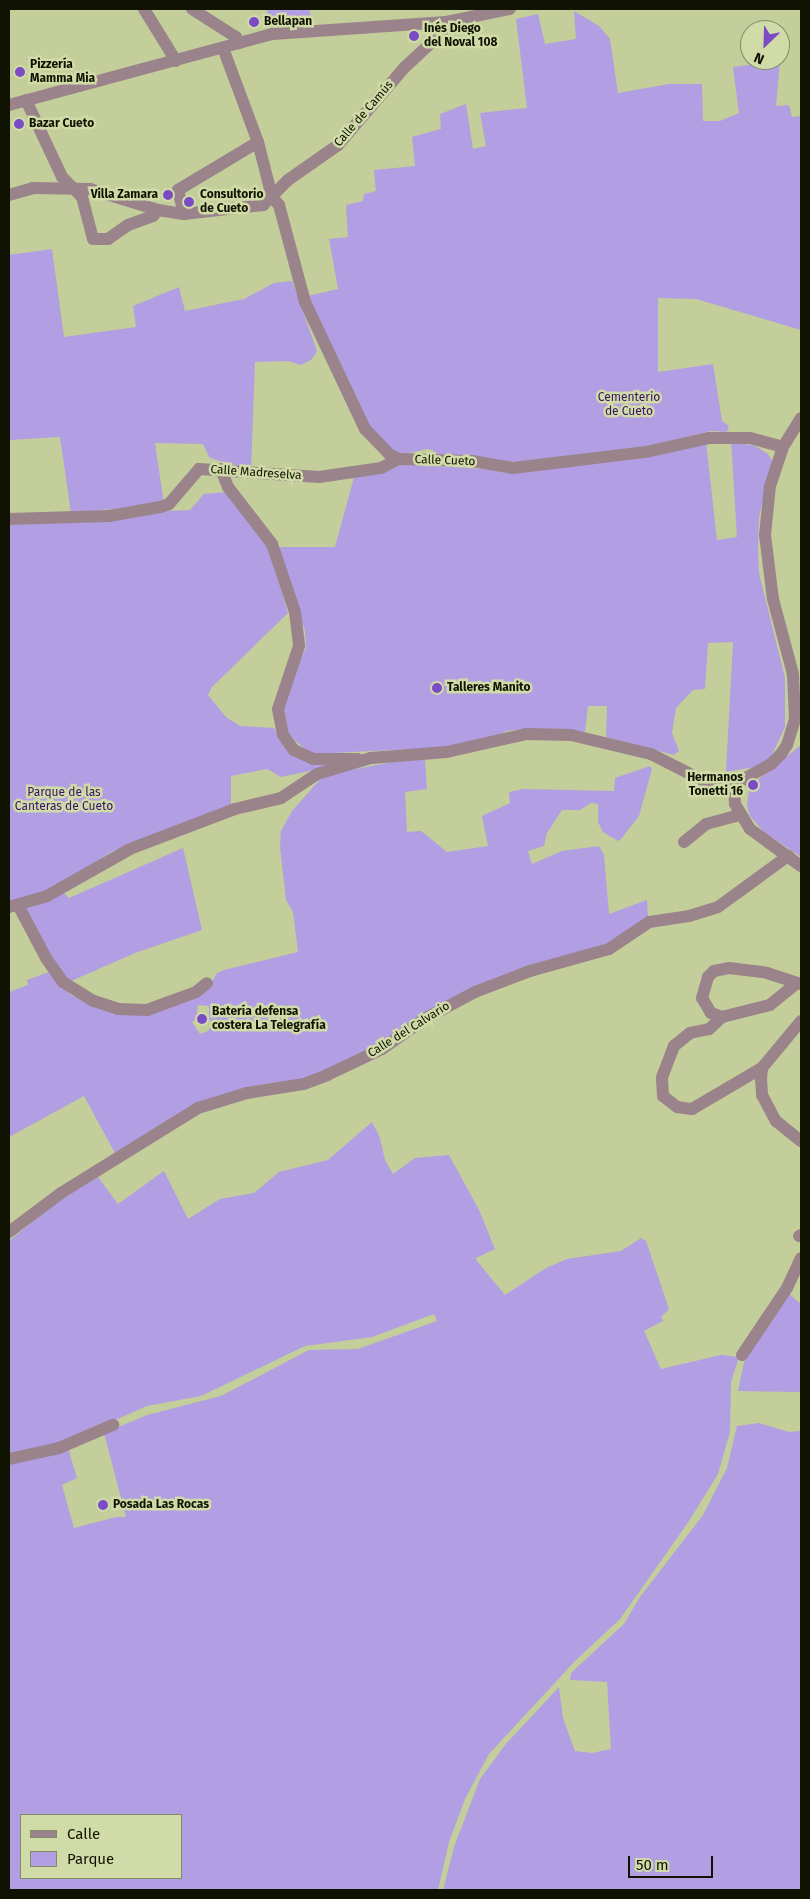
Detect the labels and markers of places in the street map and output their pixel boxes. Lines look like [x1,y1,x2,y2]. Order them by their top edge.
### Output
place label: Bellapan [264,15,312,29]
marker: Bellapan [248,16,260,28]
place label: Inés Diego del Noval 108 [424,22,497,50]
marker: Inés Diego del Noval 108 [408,30,420,42]
place label: Pizzería Mamma Mia [30,58,95,86]
marker: Pizzería Mamma Mia [14,66,26,78]
place label: Bazar Cueto [29,117,94,131]
marker: Bazar Cueto [13,118,25,130]
place label: Villa Zamara [91,188,158,202]
place label: Consultorio de Cueto [200,188,263,216]
marker: Villa Zamara [162,189,174,201]
marker: Consultorio de Cueto [182,195,196,209]
place label: Talleres Manito [447,681,530,695]
marker: Talleres Manito [431,682,443,694]
place label: Hermanos Tonetti 16 [687,771,743,799]
marker: Hermanos Tonetti 16 [747,779,759,791]
place label: Batería defensa costera La Telegrafía [212,1005,326,1033]
marker: Batería defensa costera La Telegrafía [196,1013,208,1025]
place label: Posada Las Rocas [113,1498,209,1512]
marker: Posada Las Rocas [97,1499,109,1511]

